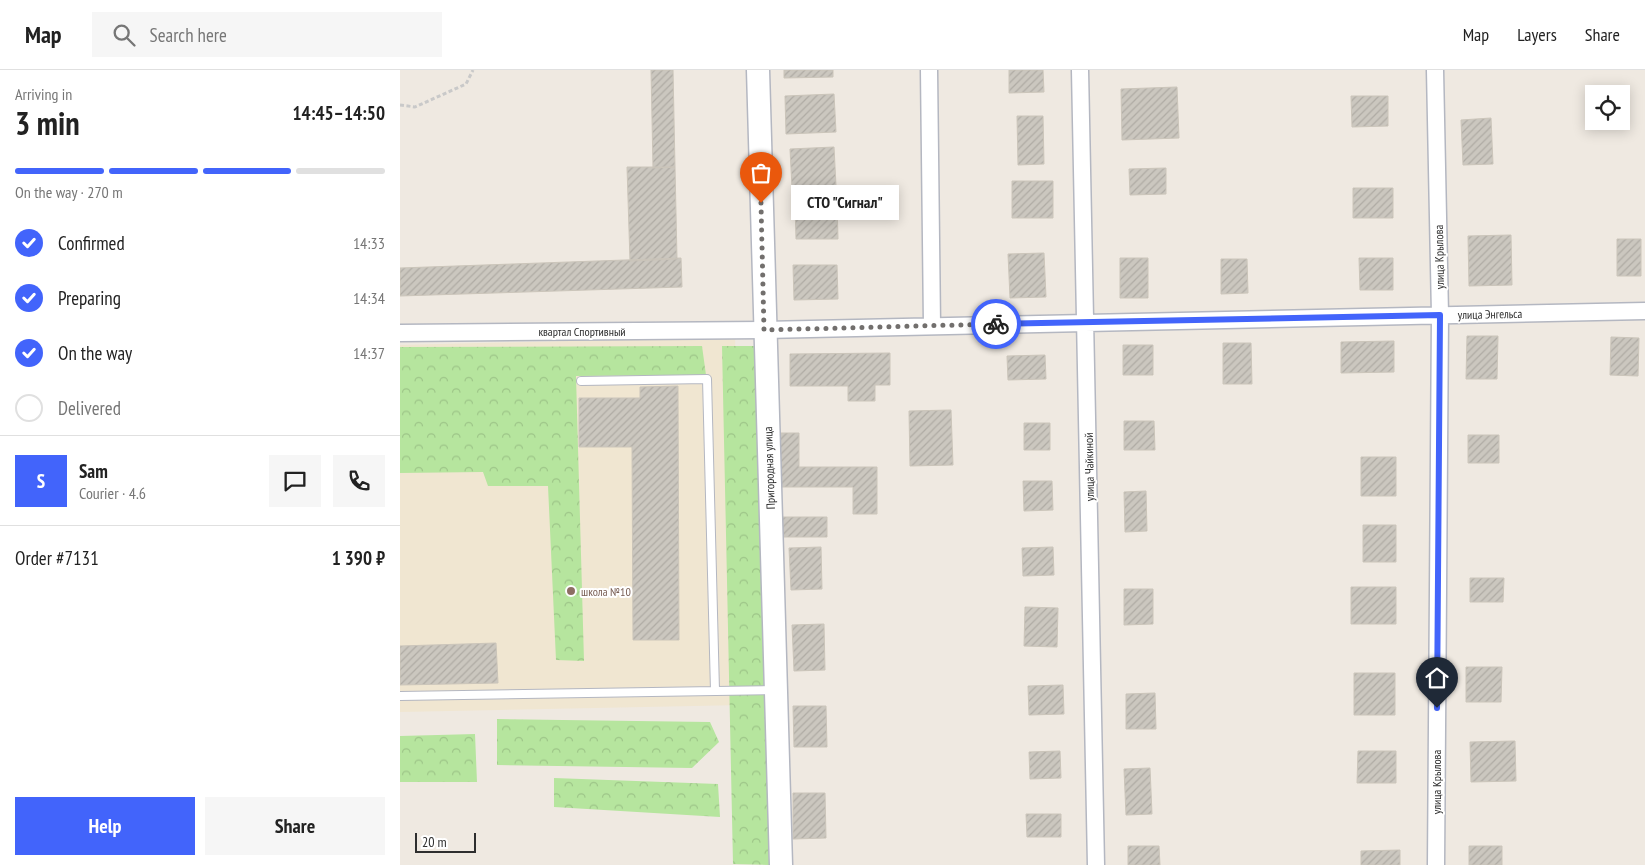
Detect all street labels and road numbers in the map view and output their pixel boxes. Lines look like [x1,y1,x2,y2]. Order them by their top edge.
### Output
street label: улица Крылова [1431,224,1447,289]
street label: улица Энгельса [1458,306,1523,322]
street label: квартал Спортивный [538,324,626,339]
street label: Пригородная улица [760,426,778,510]
street label: улица Чайкиной [1081,433,1097,501]
street label: улица Крылова [1429,750,1444,814]

